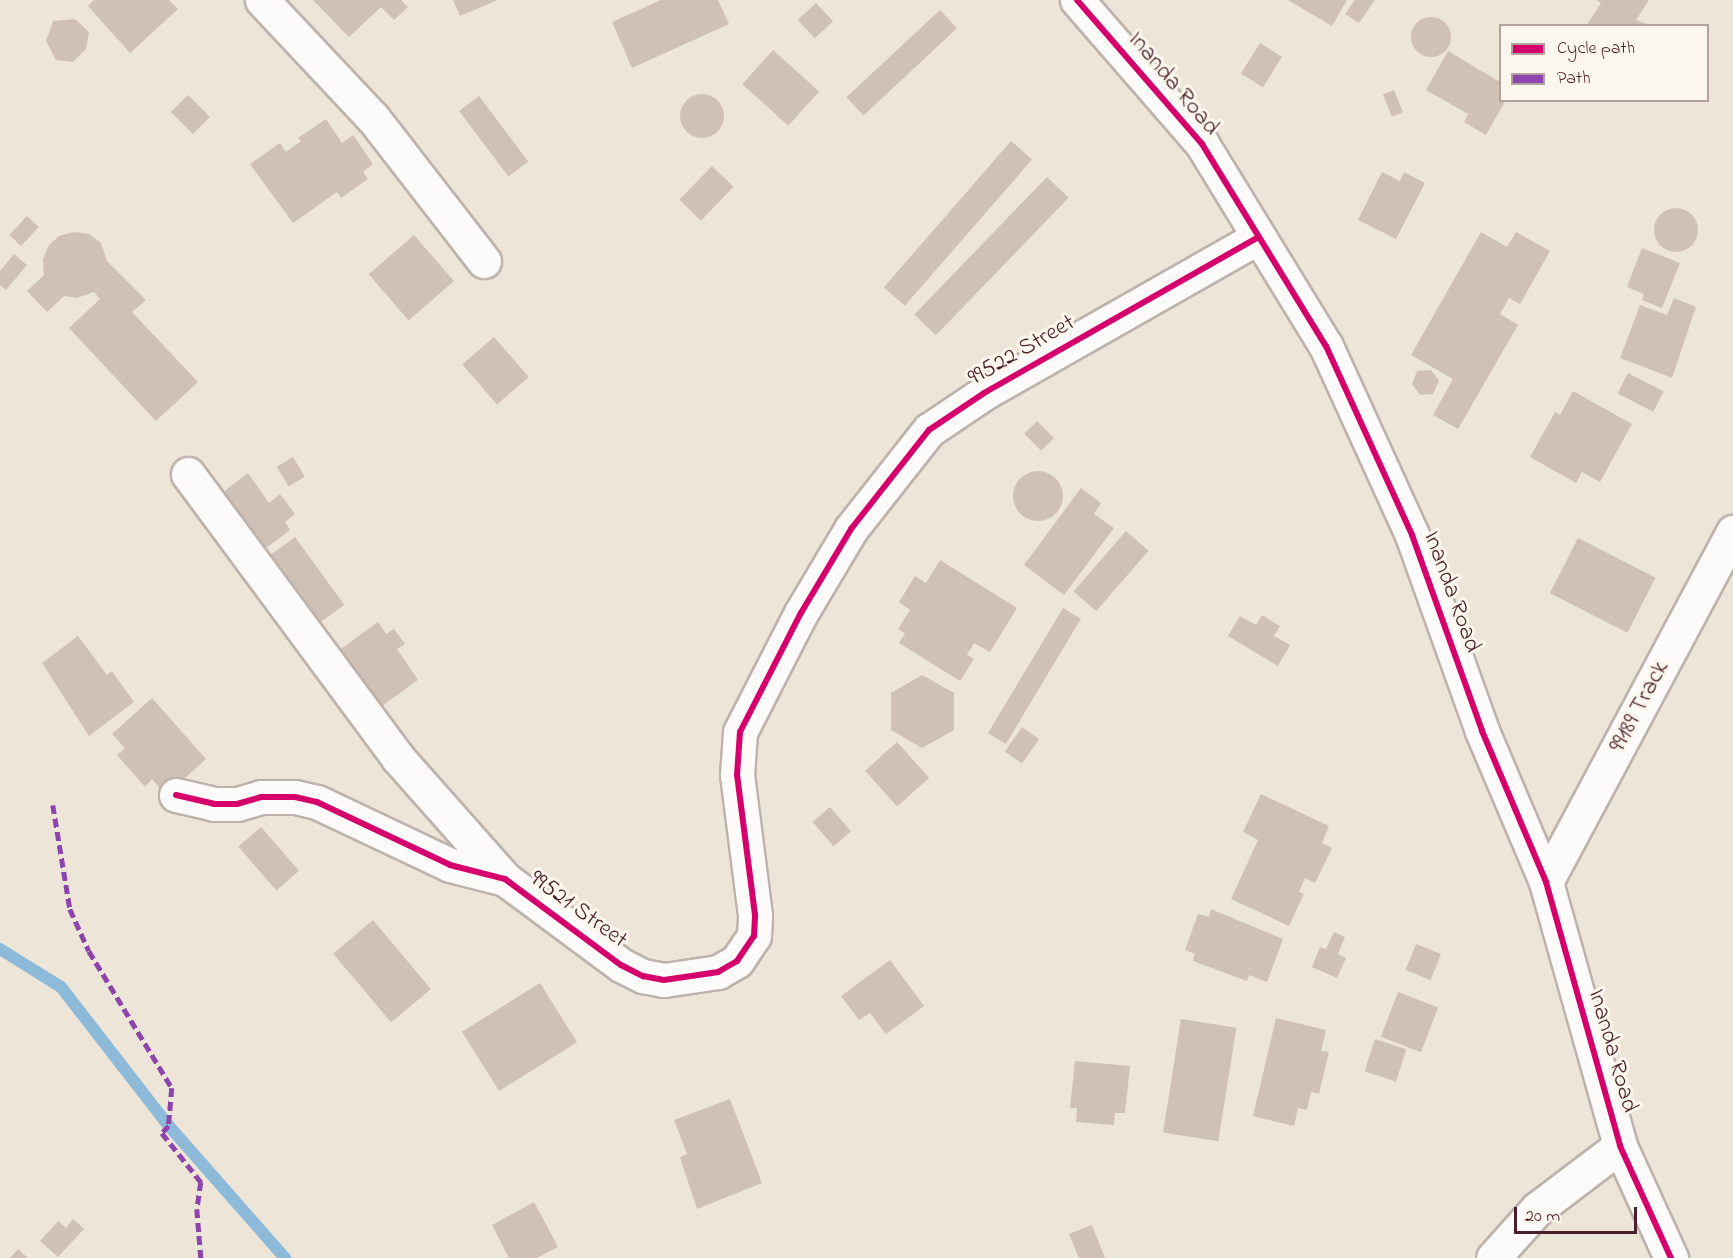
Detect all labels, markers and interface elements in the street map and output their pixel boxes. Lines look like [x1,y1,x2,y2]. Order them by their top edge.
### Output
legend [1499,24,1709,102]
street label: Inanda Road [1121,26,1225,142]
text: Cycle path [1557,36,1635,62]
text: Path [1557,66,1591,92]
street label: 99522 Street [963,309,1081,393]
street label: Inanda Road [1416,527,1486,657]
street label: 99189 Track [1604,656,1676,758]
street label: 99521 Street [523,865,633,955]
street label: Inanda Road [1581,986,1643,1116]
scale bar [1517,1195,1640,1233]
text: 20 m [1525,1204,1560,1230]

